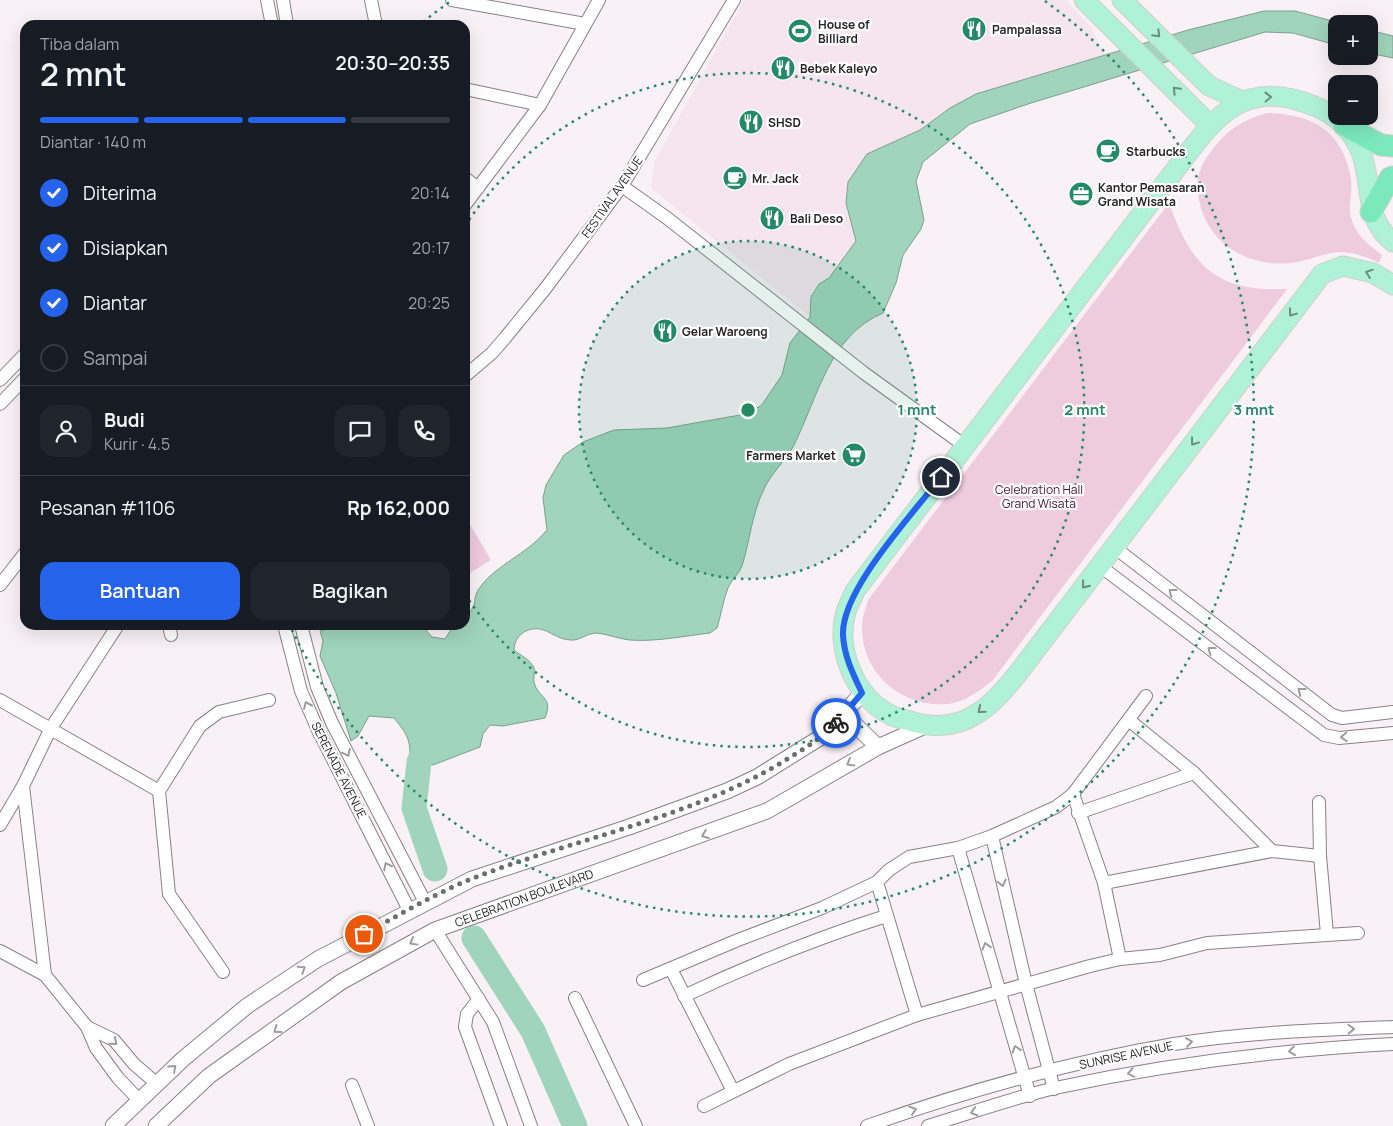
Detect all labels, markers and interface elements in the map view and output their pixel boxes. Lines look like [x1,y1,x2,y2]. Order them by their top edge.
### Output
map controls [1328,15,1378,125]
button: + [1328,15,1378,65]
place label: House of Billiard [818,16,870,47]
restaurant icon: Pampalassa [961,16,987,42]
sports icon: House of Billiard [787,18,813,44]
place label: Pampalassa [992,21,1062,38]
one-way arrow [1152,28,1161,37]
text: Tiba dalam [40,33,119,55]
text: 20:30–20:35 [336,50,450,76]
text: 2 mnt [40,52,127,96]
restaurant icon: Bebek Kaleyo [770,55,796,81]
place label: Bebek Kaleyo [800,60,877,77]
button: − [1328,75,1378,125]
one-way arrow [1173,87,1182,96]
one-way arrow [1264,92,1272,102]
restaurant icon: SHSD [738,109,764,135]
place label: SHSD [768,114,801,131]
text: Diantar · 140 m [40,131,146,153]
cafe icon: Starbucks [1095,138,1121,164]
place label: Starbucks [1126,143,1186,160]
street label: FESTIVAL AVENUE [577,153,647,241]
cafe icon: Mr. Jack [722,165,748,191]
place label: Mr. Jack [752,170,799,187]
icon: check [40,179,68,207]
place label: Kantor Pemasaran Grand Wisata [1098,179,1204,210]
text: Diterima [83,180,156,206]
office icon: Kantor Pemasaran Grand Wisata [1068,181,1094,207]
text: 20:14 [411,182,450,204]
restaurant icon: Bali Deso [759,205,785,231]
place label: Bali Deso [790,210,843,227]
icon: check [40,234,68,262]
text: Disiapkan [83,235,168,261]
text: 20:17 [412,237,450,259]
one-way arrow [1365,269,1374,279]
icon: check [40,289,68,317]
text: Diantar [83,290,147,316]
text: 20:25 [408,292,450,314]
one-way arrow [1289,307,1298,317]
restaurant icon: Gelar Waroeng [652,318,678,344]
place label: Gelar Waroeng [682,323,768,340]
text: Sampai [83,345,148,371]
text: 1 mnt [898,399,936,420]
text: 2 mnt [1064,399,1106,420]
text: 3 mnt [1233,399,1275,420]
centre of rings [739,401,757,419]
button: person [40,405,92,457]
button: chat [334,405,386,457]
button: phone [398,405,450,457]
text: Budi [104,407,145,433]
text: Kurir · 4.5 [104,433,170,455]
one-way arrow [1191,436,1200,446]
supermarket icon: Farmers Market [841,442,867,468]
place label: Farmers Market [746,447,836,464]
pin [920,456,962,498]
icon: home [927,463,955,491]
park label: Celebration Hall Grand Wisata [995,481,1083,512]
text: Pesanan #1106 [40,495,176,521]
text: Rp 162,000 [347,495,450,521]
button: Bantuan [40,562,240,620]
button: Bagikan [250,562,450,620]
one-way arrow [1082,579,1090,588]
one-way arrow [1169,589,1178,597]
one-way arrow [1207,647,1216,656]
one-way arrow [1298,688,1307,696]
courier [811,698,861,748]
one-way arrow [302,701,313,710]
one-way arrow [978,704,987,713]
icon: bike [822,709,850,737]
street label: SERENADE AVENUE [307,719,371,821]
one-way arrow [1340,731,1348,742]
one-way arrow [341,748,351,757]
one-way arrow [846,757,855,767]
one-way arrow [701,829,709,839]
one-way arrow [383,862,393,871]
street label: CELEBRATION BOULEVARD [452,865,596,931]
one-way arrow [996,879,1007,888]
pin [343,913,385,955]
icon: bag [350,920,378,948]
one-way arrow [410,936,419,946]
one-way arrow [981,942,991,950]
one-way arrow [297,966,306,975]
one-way arrow [1347,1023,1355,1034]
one-way arrow [273,1024,283,1033]
one-way arrow [108,1036,117,1045]
street label: SUNRISE AVENUE [1078,1037,1175,1073]
one-way arrow [1186,1037,1194,1048]
one-way arrow [1012,1045,1022,1054]
one-way arrow [1288,1045,1296,1056]
one-way arrow [168,1064,177,1073]
one-way arrow [1127,1068,1136,1078]
one-way arrow [908,1106,917,1116]
one-way arrow [970,1107,978,1117]

